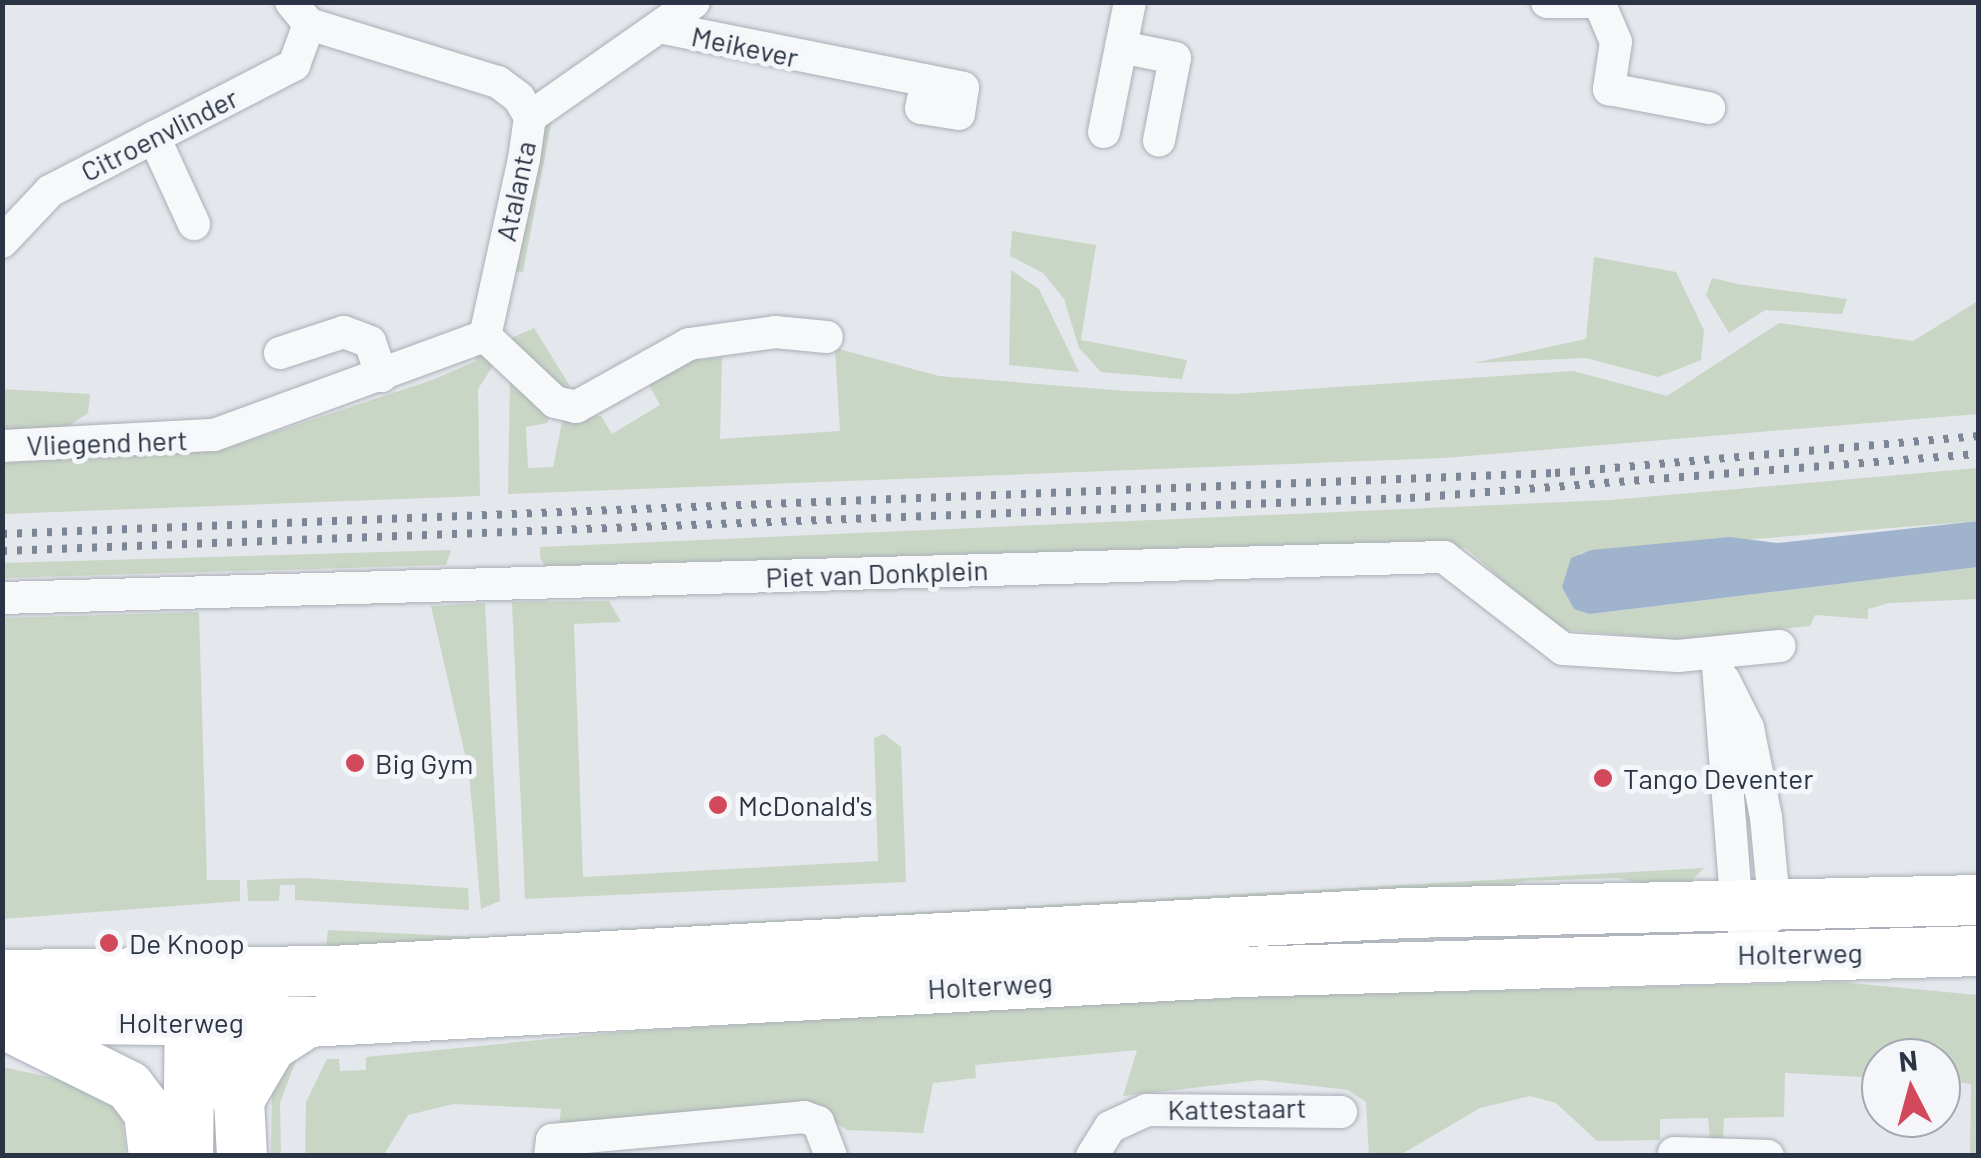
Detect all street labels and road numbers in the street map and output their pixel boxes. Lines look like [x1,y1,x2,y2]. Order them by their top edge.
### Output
street label: Meikever [689,18,801,74]
street label: Citroenvlinder [75,80,243,188]
street label: Atalanta [488,138,542,244]
street label: Vliegend hert [26,422,188,462]
street label: Piet van Donkplein [765,552,989,594]
street label: Holterweg [1737,935,1863,971]
street label: Holterweg [927,965,1053,1005]
street label: Holterweg [118,1005,244,1039]
street label: Kattestaart [1167,1090,1307,1126]

